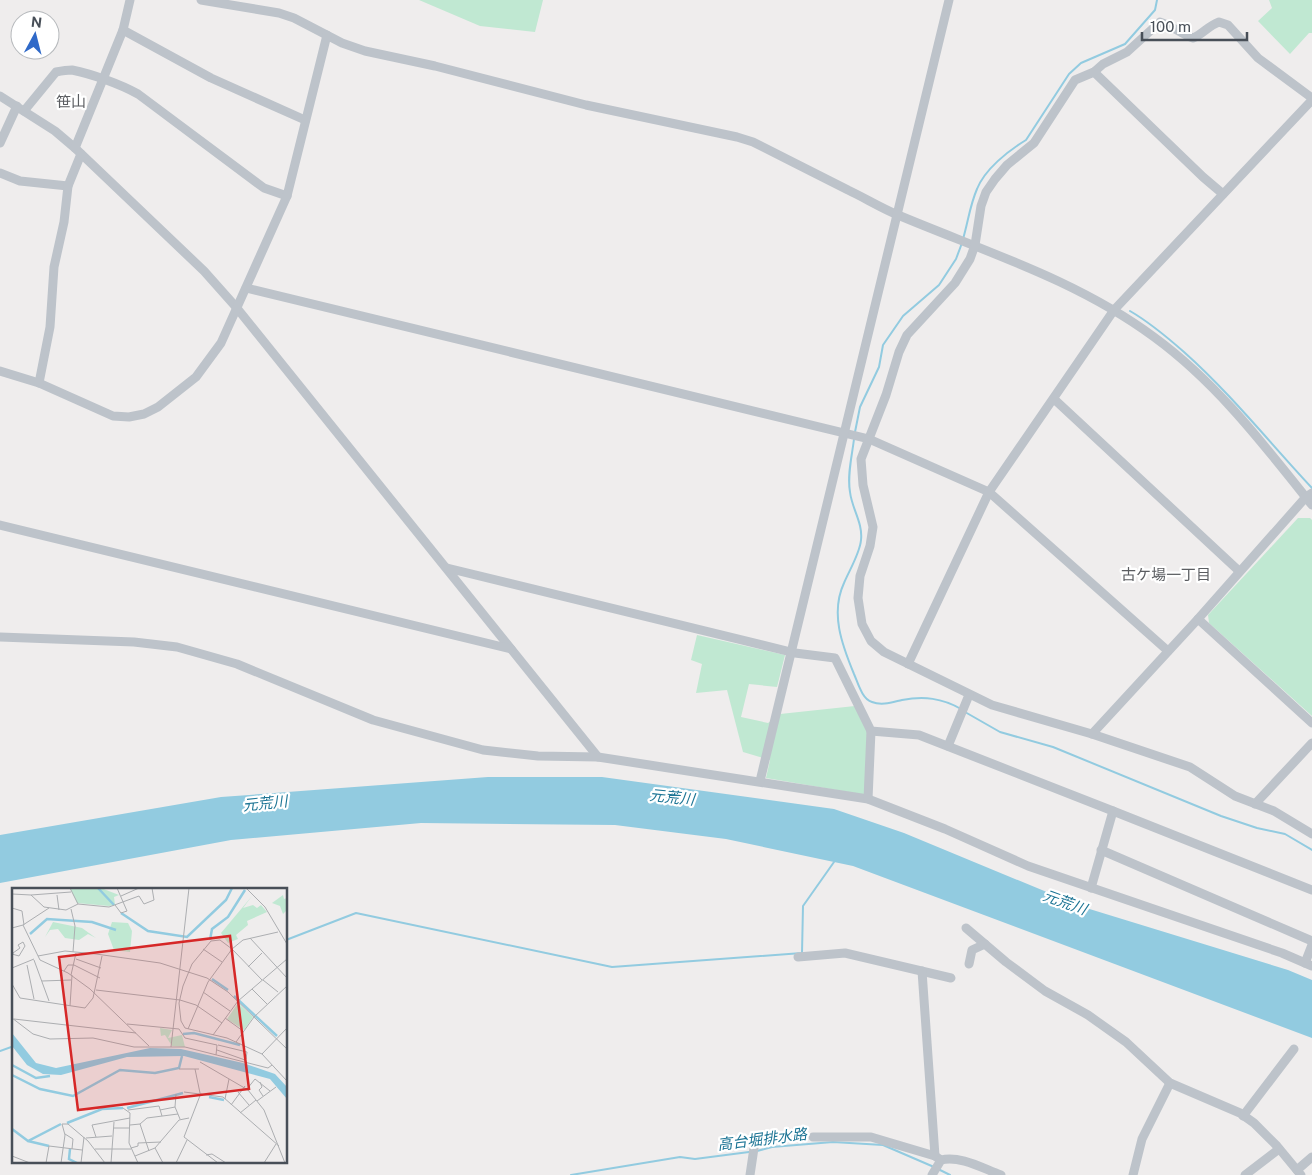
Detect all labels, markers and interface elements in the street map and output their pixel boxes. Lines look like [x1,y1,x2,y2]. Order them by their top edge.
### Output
north arrow [10,10,60,60]
scale bar [1142,10,1247,42]
text: N [30,13,43,31]
text: 100 m [1150,18,1191,35]
district label: 笹山 [56,93,86,110]
district label: 古ケ場一丁目 [1121,566,1211,583]
water label: 元荒川 [649,786,697,808]
water label: 元荒川 [242,792,290,814]
water label: 元荒川 [1041,886,1091,918]
inset map [12,888,288,1162]
water label: 高台堀排水路 [716,1125,810,1153]

